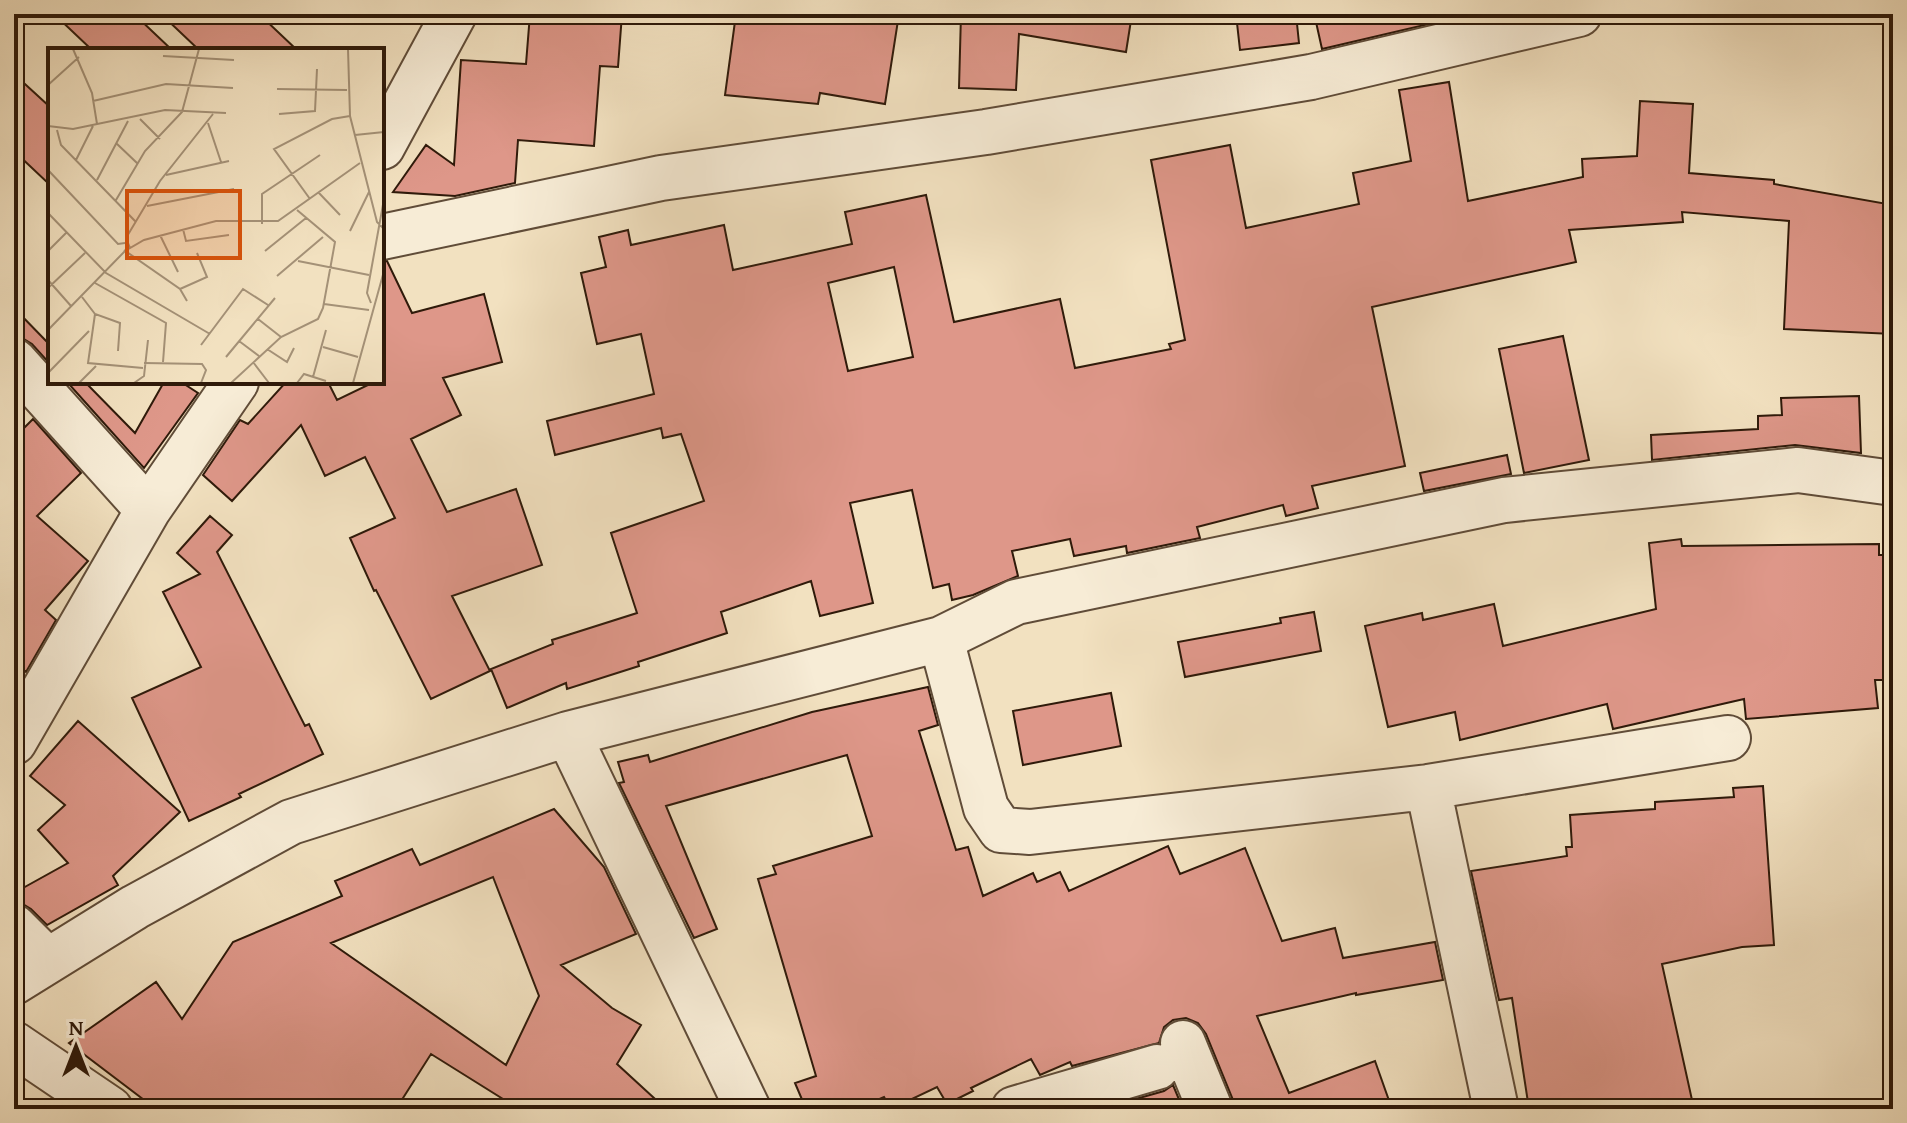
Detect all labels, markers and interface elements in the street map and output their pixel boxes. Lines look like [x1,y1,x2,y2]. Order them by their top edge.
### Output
inset map [48,48,384,384]
north arrow [36,1007,116,1087]
text: N [69,1011,84,1043]

